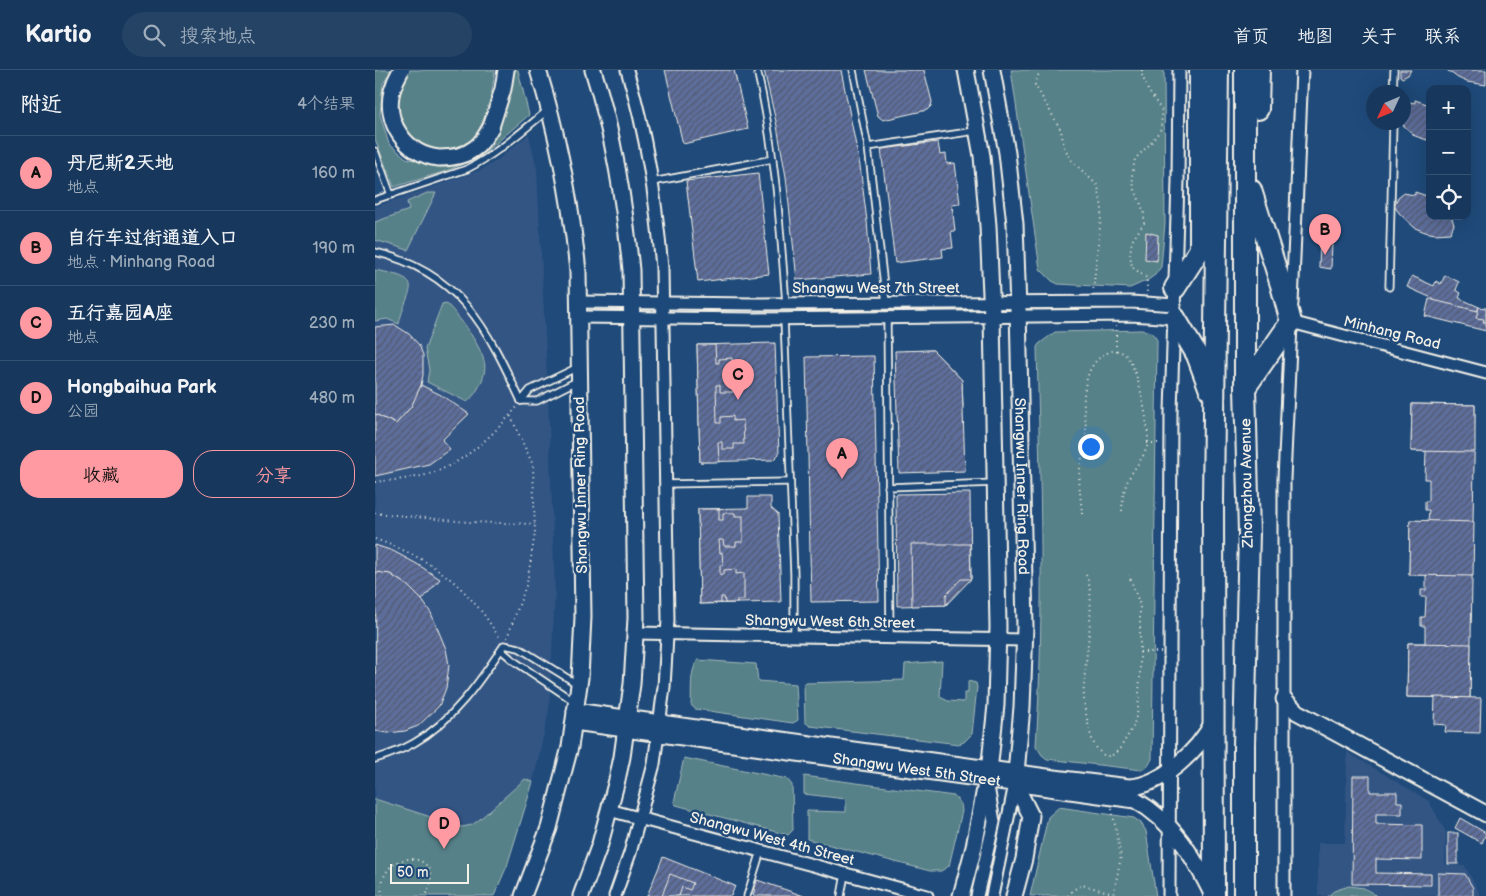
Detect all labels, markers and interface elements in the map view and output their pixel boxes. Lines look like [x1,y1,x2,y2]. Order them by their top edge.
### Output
search box [122,12,472,57]
text: Kartio [25,20,92,49]
icon: search [140,21,168,49]
text: 搜索地点 [180,25,256,48]
text: 首页 [1233,26,1269,47]
text: 地图 [1297,26,1333,47]
text: 关于 [1361,26,1397,47]
text: 联系 [1425,26,1461,47]
north arrow [1366,85,1411,130]
map controls [1426,85,1471,220]
button: + [1426,85,1471,130]
text: 附近 [20,92,62,117]
text: 4个结果 [297,95,355,114]
button: − [1426,130,1471,175]
text: 丹尼斯2天地 [67,152,173,175]
text: A [31,164,41,183]
text: 160 m [312,164,355,183]
button: locate [1426,175,1471,220]
text: 地点 [67,178,99,197]
pin: B [1309,214,1341,255]
text: 自行车过街通道入口 [67,227,238,250]
text: B [30,239,42,258]
text: 190 m [313,239,355,258]
text: 地点 · Minhang Road [67,253,215,272]
street label: Shangwu West 7th Street [792,279,960,298]
text: 五行嘉园A座 [67,302,174,325]
street label: Minhang Road [1342,312,1442,354]
text: C [30,314,42,333]
text: 230 m [309,314,355,333]
text: 地点 [67,328,99,347]
pin: C [722,359,754,400]
text: Hongbaihua Park [67,376,216,399]
text: D [30,389,42,408]
text: 480 m [309,389,355,408]
street label: Shangwu Inner Ring Road [570,396,592,574]
street label: Shangwu Inner Ring Road [1010,397,1033,575]
text: 公园 [67,402,99,421]
street label: Zhongzhou Avenue [1236,418,1258,549]
your location [1078,434,1104,460]
pin: A [826,438,858,479]
button: 收藏 [20,450,183,498]
button: 分享 [193,450,355,498]
street label: Shangwu West 6th Street [745,611,915,633]
street label: Shangwu West 5th Street [832,749,1002,791]
pin: D [428,808,460,849]
street label: Shangwu West 4th Street [688,808,857,870]
scale bar [390,861,469,884]
text: 50 m [397,864,429,881]

